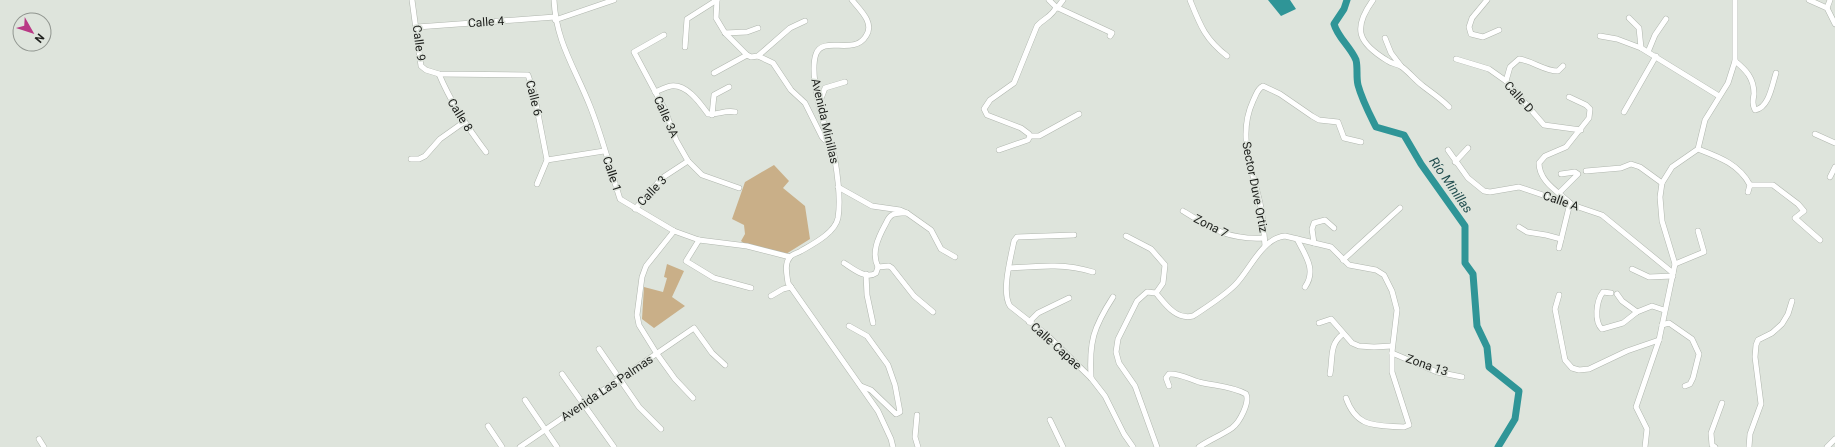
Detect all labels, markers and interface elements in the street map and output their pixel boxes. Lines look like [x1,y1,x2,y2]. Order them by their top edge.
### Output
north arrow [12,12,52,52]
street label: Calle 4 [467,14,505,30]
street label: Calle 9 [410,24,428,62]
text: N [32,31,47,45]
street label: Avenida Minillas [808,77,842,165]
street label: Calle D [1501,78,1537,116]
street label: Calle 6 [523,79,545,118]
street label: Calle 3A [651,94,681,140]
street label: Calle 8 [444,96,476,134]
street label: Sector Duve Ortiz [1239,140,1271,234]
water label: Río Minillas [1426,154,1476,216]
street label: Calle 1 [600,155,624,193]
street label: Calle 3 [634,173,670,209]
street label: Calle A [1541,188,1581,214]
street label: Zona 7 [1191,211,1231,241]
street label: Calle Capae [1028,320,1084,372]
street label: Zona 13 [1404,351,1450,379]
street label: Avenida Las Palmas [558,352,656,424]

